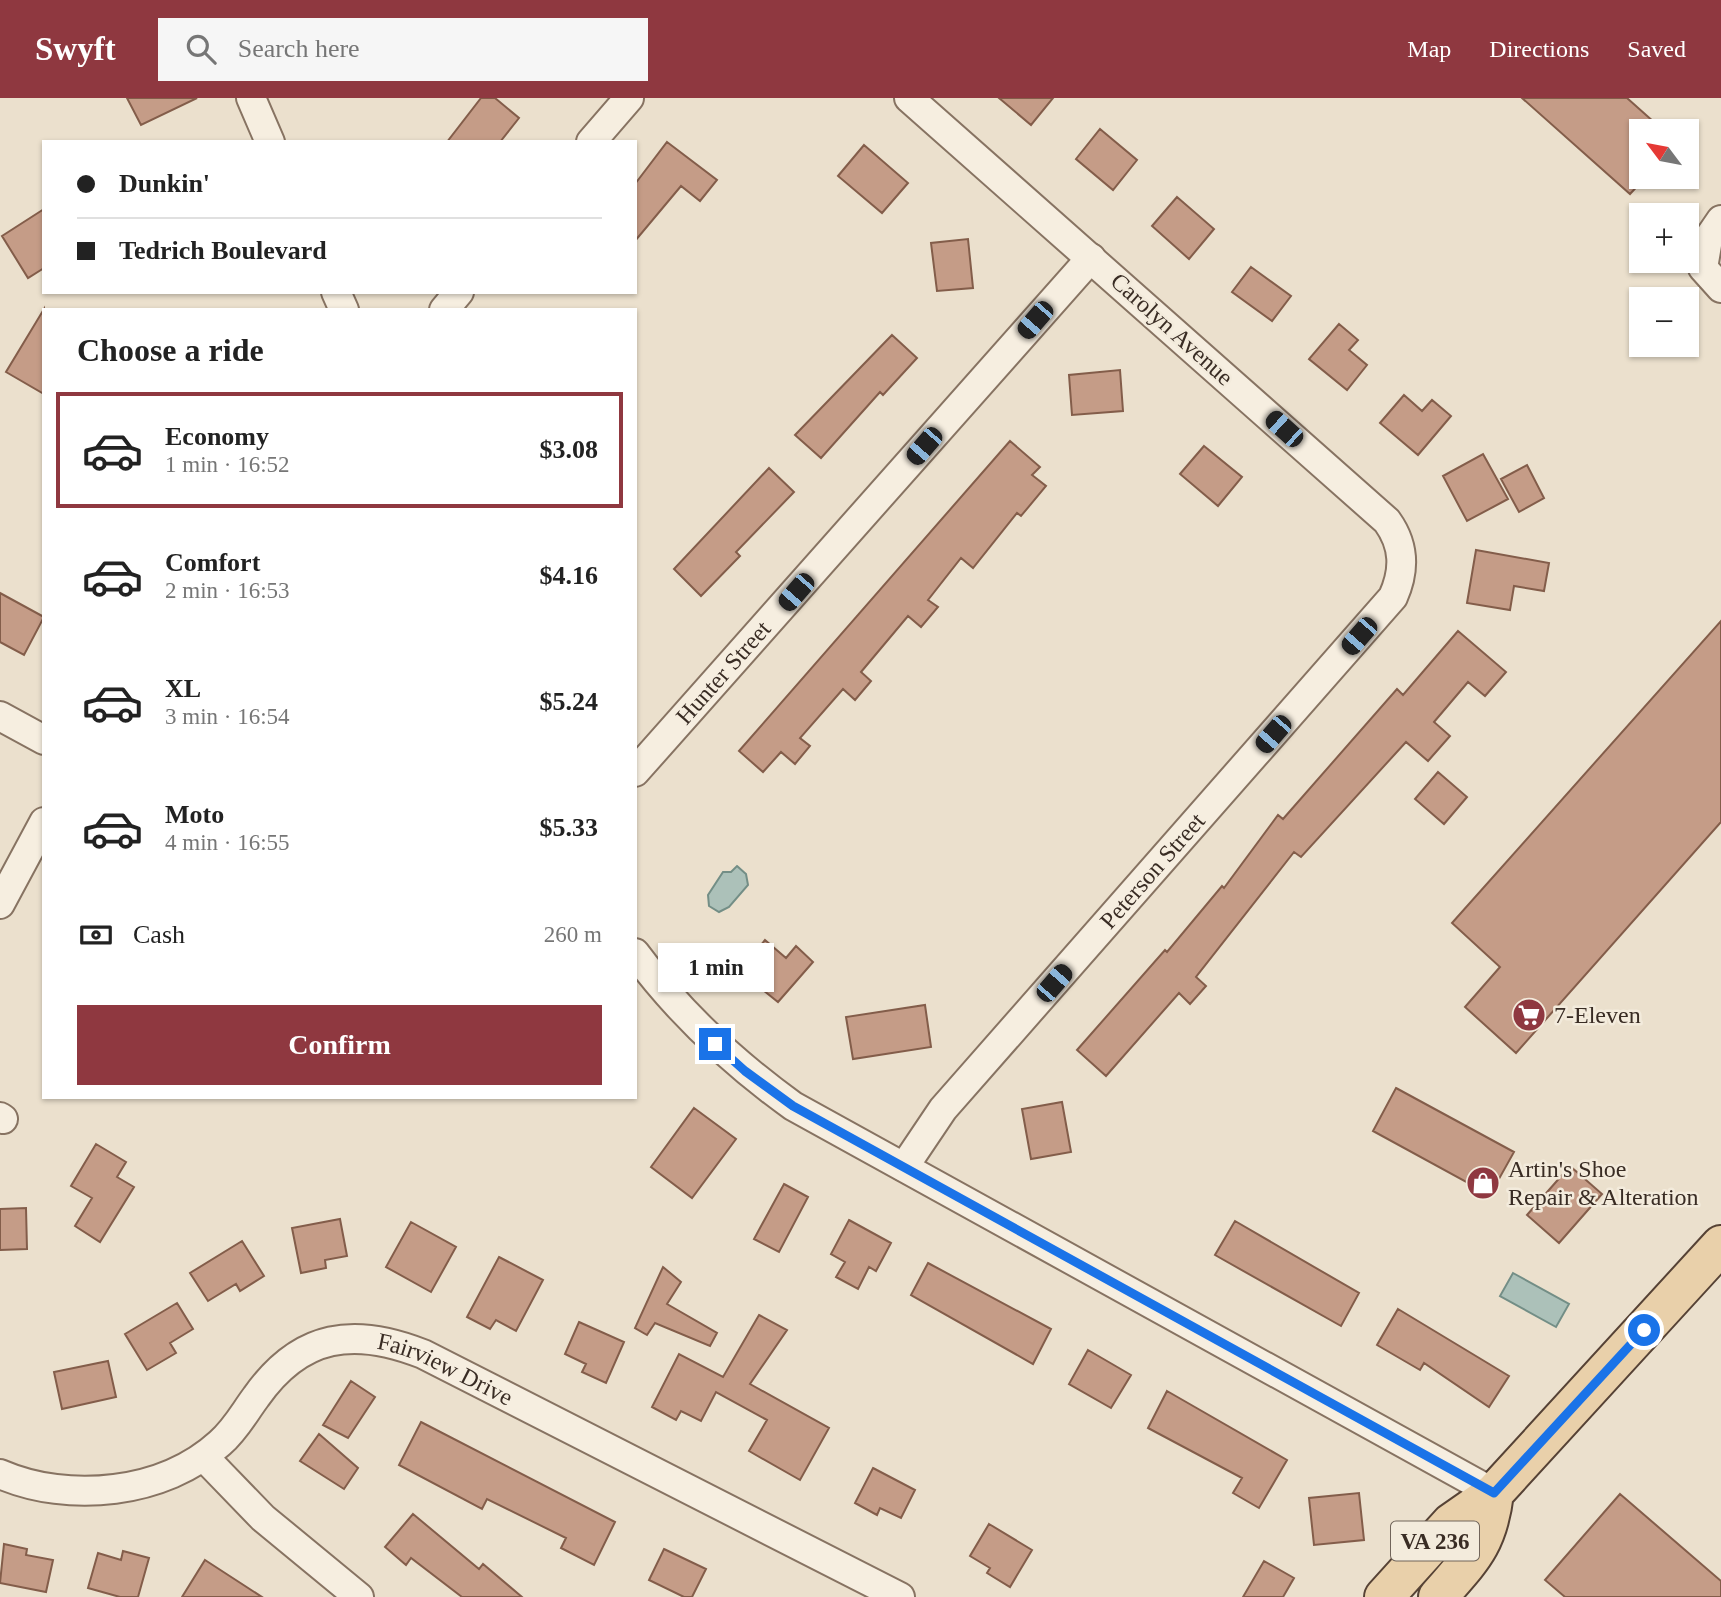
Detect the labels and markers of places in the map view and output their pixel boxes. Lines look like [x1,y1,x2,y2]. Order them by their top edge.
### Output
supermarket icon: 7-Eleven [1510,996,1548,1034]
place label: 7-Eleven [1554,1002,1641,1028]
place label: Artin's Shoe Repair & Alteration [1508,1156,1699,1210]
shop icon: Artin's Shoe Repair & Alteration [1464,1164,1502,1202]

